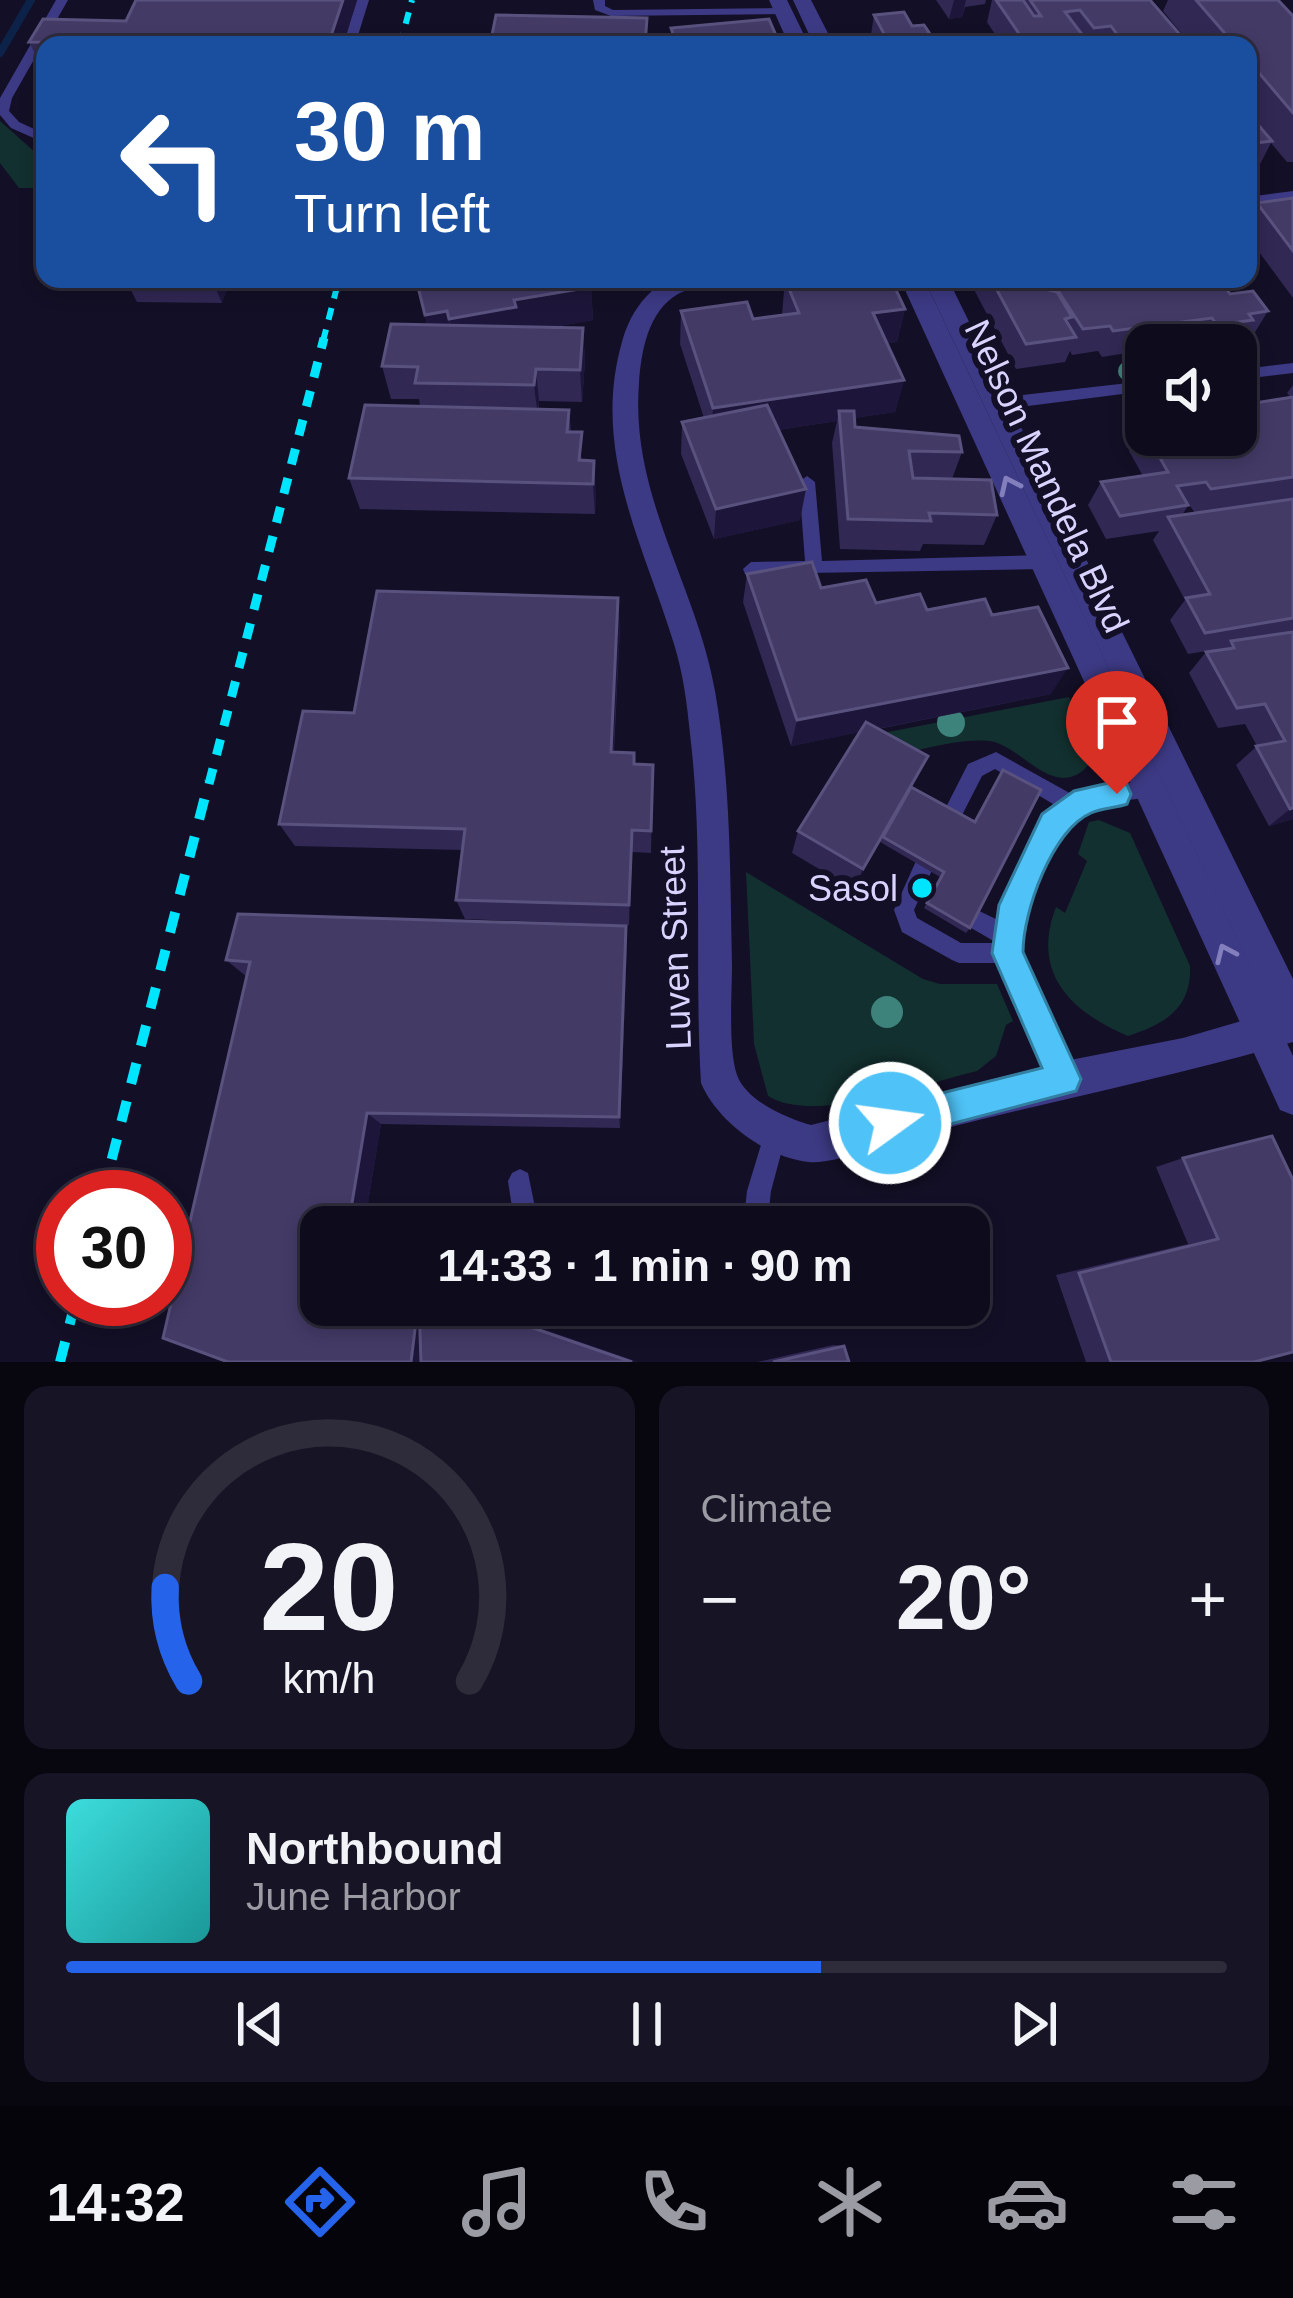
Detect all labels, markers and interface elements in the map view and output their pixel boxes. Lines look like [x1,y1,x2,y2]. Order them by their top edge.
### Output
icon: left [96,84,252,240]
text: 30 m [294,84,485,178]
text: Turn left [294,183,490,243]
street label: Nelson Mandela Blvd [957,313,1137,639]
map controls [1125,324,1257,456]
button: sound [1125,324,1257,456]
one-way arrow [999,476,1023,497]
pin [1066,671,1168,794]
icon: arrive [1084,689,1150,755]
street label: Luven Street [651,845,699,1051]
place label: Sasol [808,868,898,909]
marker: Sasol [909,875,935,901]
one-way arrow [1216,944,1239,965]
position arrow [827,1060,953,1186]
speed limit sign: 30 [36,1170,192,1326]
text: 14:33 · 1 min · 90 m [437,1240,853,1291]
text: Climate [701,1487,833,1530]
text: 20 [260,1517,399,1656]
text: 20° [896,1548,1032,1648]
text: − [701,1562,739,1636]
text: + [1188,1562,1227,1636]
text: km/h [283,1653,376,1701]
text: Northbound [246,1823,503,1874]
text: June Harbor [246,1875,461,1918]
icon: previous [227,1991,293,2057]
icon: pause [614,1991,680,2057]
icon: next [1001,1991,1067,2057]
icon: directions [278,2160,362,2244]
icon: music [455,2160,539,2244]
icon: phone [632,2160,716,2244]
icon: climate [808,2160,892,2244]
icon: car [985,2160,1069,2244]
icon: filters [1162,2160,1246,2244]
text: 14:32 [46,2172,185,2232]

